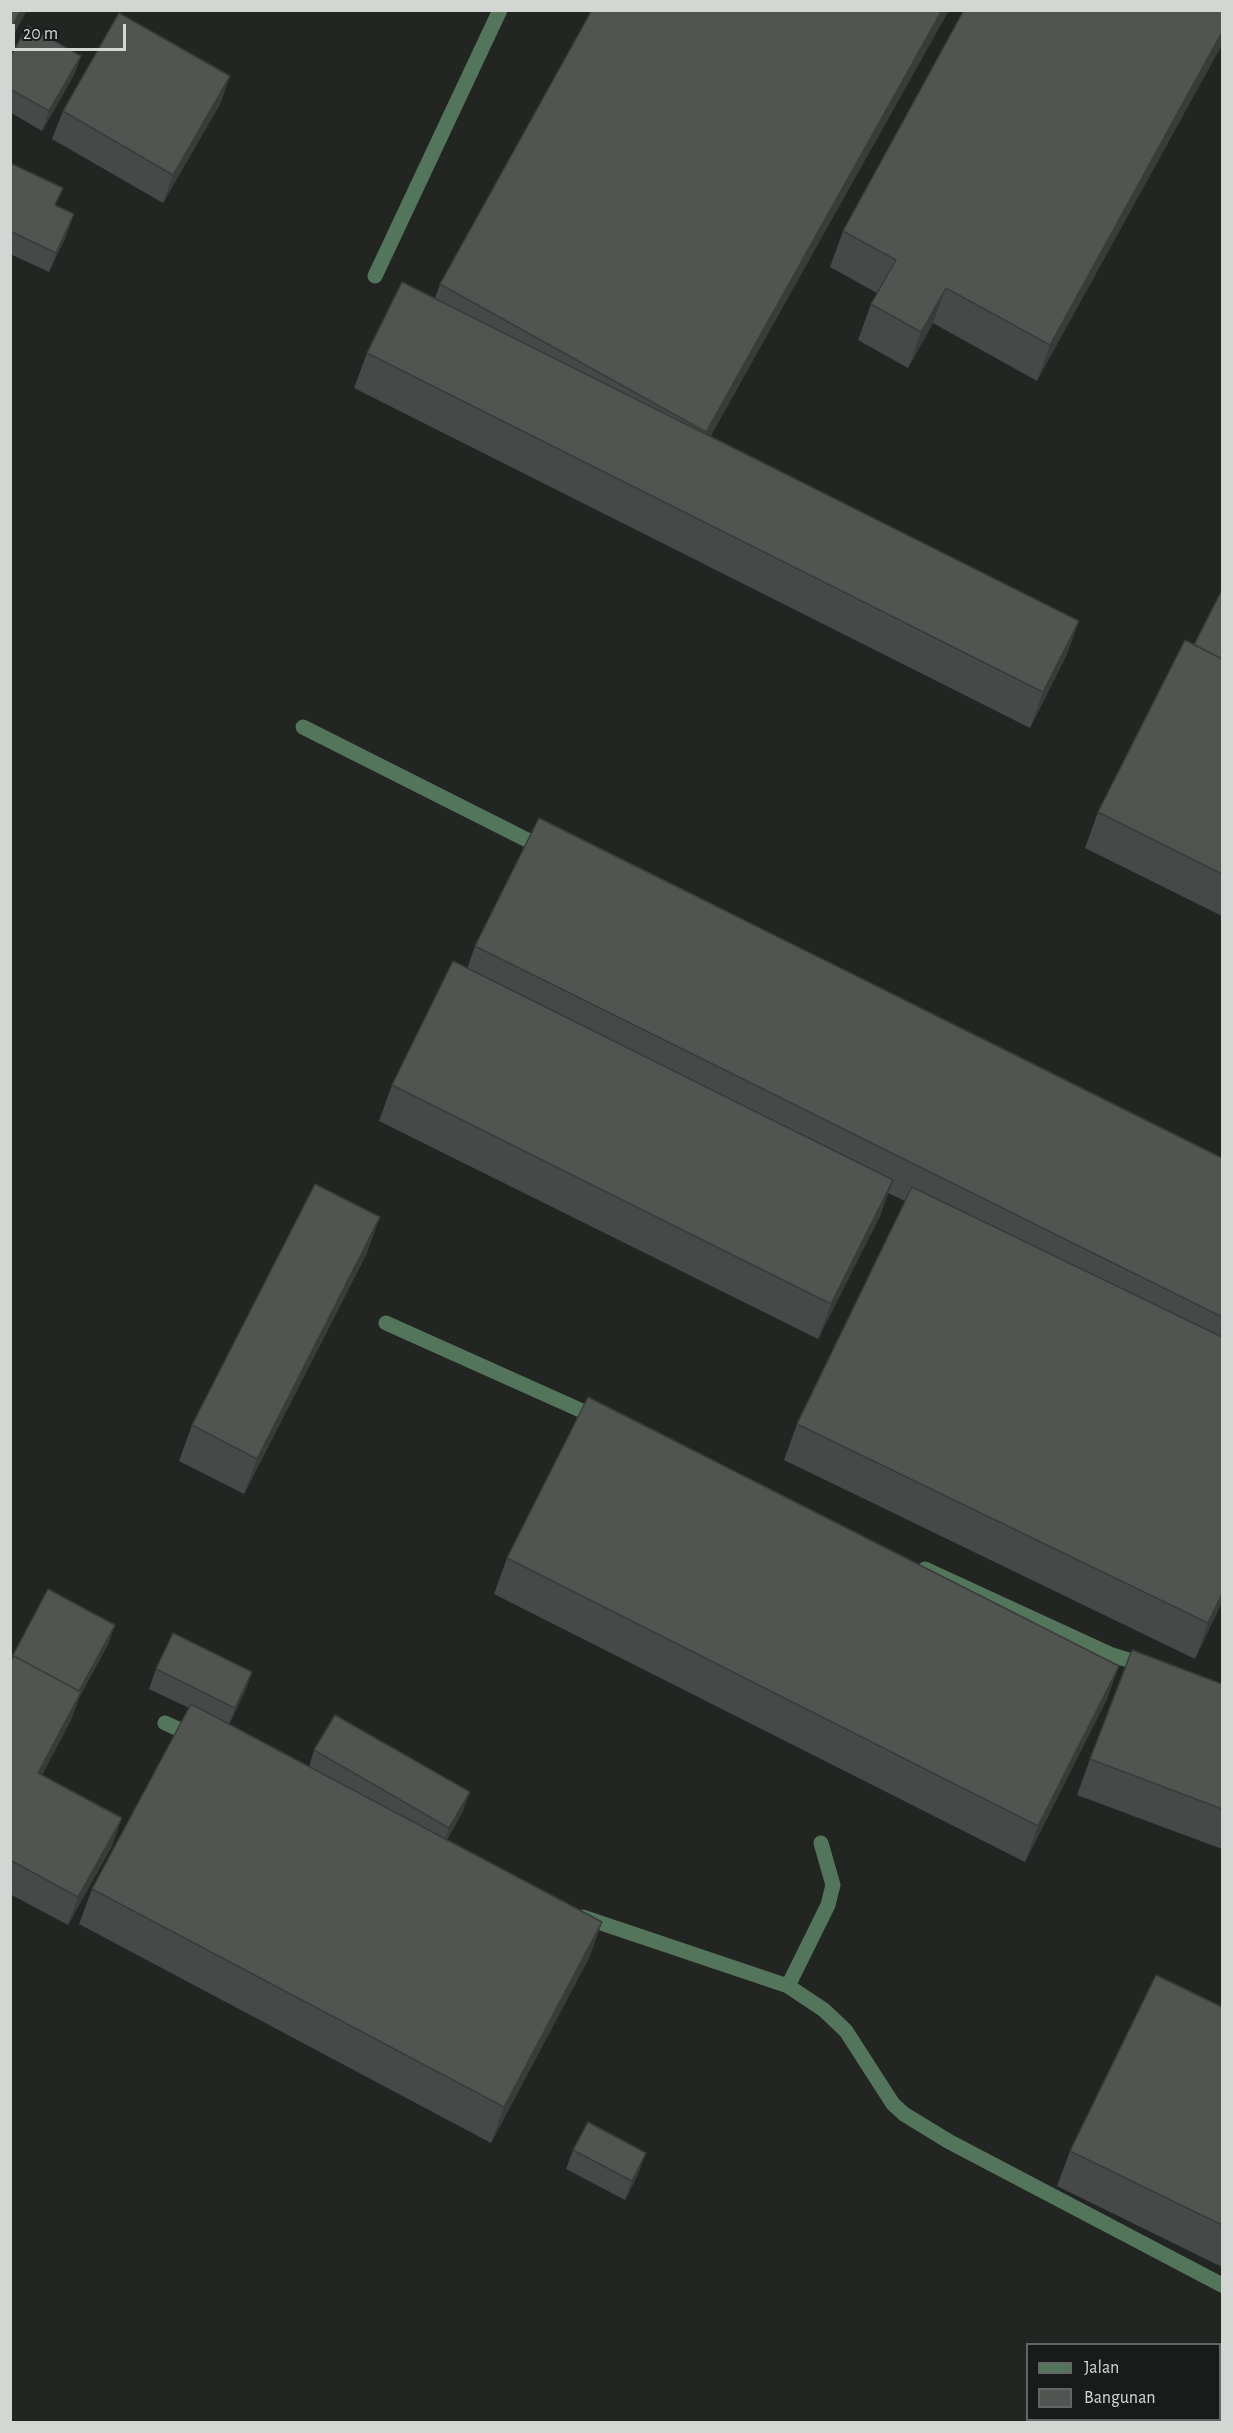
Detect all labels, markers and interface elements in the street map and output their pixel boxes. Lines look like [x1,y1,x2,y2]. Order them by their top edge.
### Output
scale bar [15,12,129,50]
text: 20 m [23,25,58,43]
legend [1026,2343,1221,2421]
text: Jalan [1084,2359,1119,2377]
text: Bangunan [1084,2389,1156,2407]

